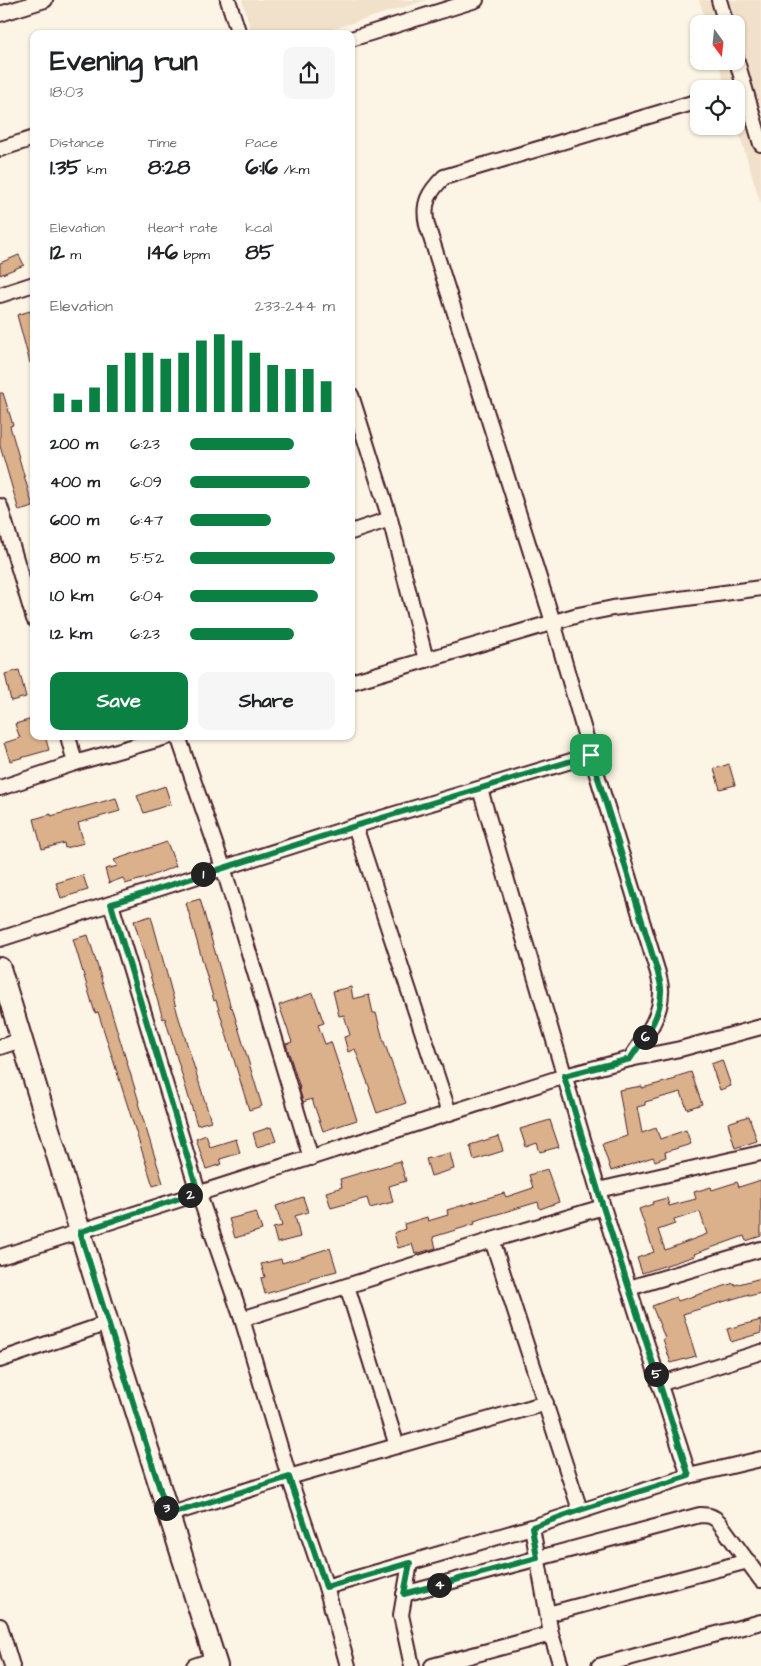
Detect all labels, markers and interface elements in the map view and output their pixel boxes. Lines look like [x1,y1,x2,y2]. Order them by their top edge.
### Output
north arrow [690,15,745,70]
map controls [690,15,745,135]
text: Evening run [50,42,198,81]
button: share [283,47,335,99]
button: locate [690,80,745,135]
text: 18:03 [50,81,83,103]
text: Distance [50,133,104,153]
text: Time [148,133,177,153]
text: Pace [245,133,278,153]
text: 1.35 [50,153,81,182]
text: 8:28 [148,153,190,182]
text: 6:16 [245,153,278,182]
text: km [81,160,106,180]
text: /km [278,160,309,180]
text: Elevation [50,218,105,238]
text: Heart rate [148,218,218,238]
text: kcal [245,218,272,238]
text: 12 [50,238,65,267]
text: 146 [148,238,178,267]
text: 85 [245,238,274,267]
text: m [65,245,81,265]
text: bpm [178,245,210,265]
text: Elevation [50,295,113,317]
text: 233–244 m [255,295,335,317]
text: 200 m [50,433,98,455]
text: 6:23 [130,433,160,455]
text: 400 m [50,471,100,493]
text: 6:09 [130,471,162,493]
text: 600 m [50,509,99,531]
text: 6:47 [130,509,163,531]
text: 800 m [50,547,99,569]
text: 5:52 [130,547,164,569]
text: 1.0 km [50,585,93,607]
text: 6:04 [130,585,164,607]
text: 1.2 km [50,623,92,645]
text: 6:23 [130,623,160,645]
button: Save [50,672,188,730]
button: Share [198,672,335,730]
pin [570,734,612,776]
icon: arrive [577,741,605,769]
pin: 1 [190,862,216,886]
text: 1 [203,864,204,884]
pin: 6 [632,1024,658,1050]
text: 6 [641,1027,650,1047]
pin: 2 [178,1182,202,1208]
text: 2 [186,1185,195,1205]
pin: 5 [644,1362,668,1386]
text: 5 [652,1364,661,1384]
pin: 3 [154,1496,178,1520]
text: 3 [163,1498,170,1518]
pin: 4 [426,1572,452,1598]
text: 4 [435,1575,444,1595]

